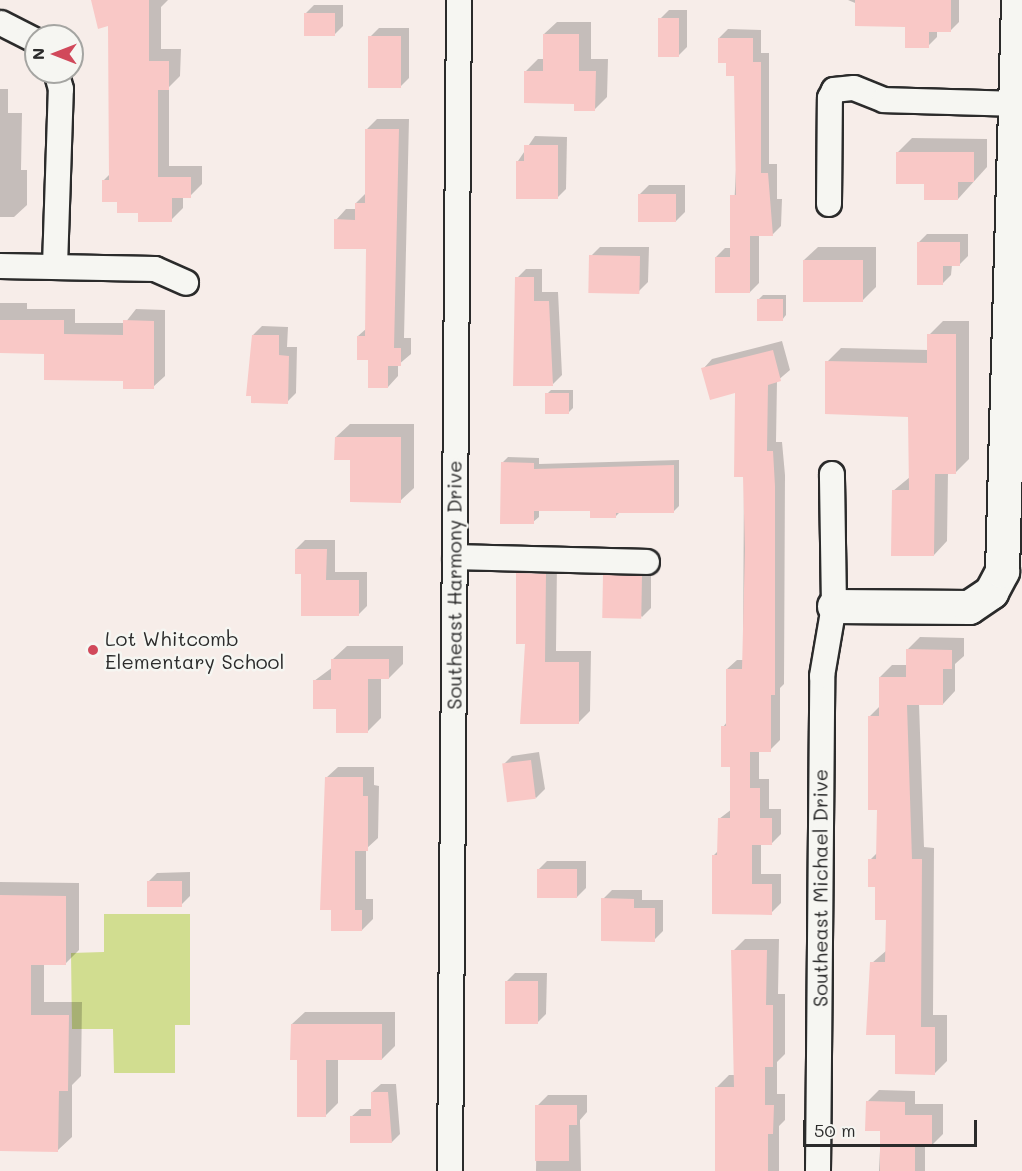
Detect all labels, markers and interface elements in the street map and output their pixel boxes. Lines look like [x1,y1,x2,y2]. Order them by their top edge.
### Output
north arrow [24,24,84,84]
text: N [27,48,48,60]
street label: Southeast Harmony Drive [442,460,466,710]
place label: Lot Whitcomb Elementary School [105,626,284,673]
marker: Lot Whitcomb Elementary School [86,643,100,657]
street label: Southeast Michael Drive [808,769,832,1007]
scale bar [806,1108,980,1146]
text: 50 m [814,1118,856,1142]

